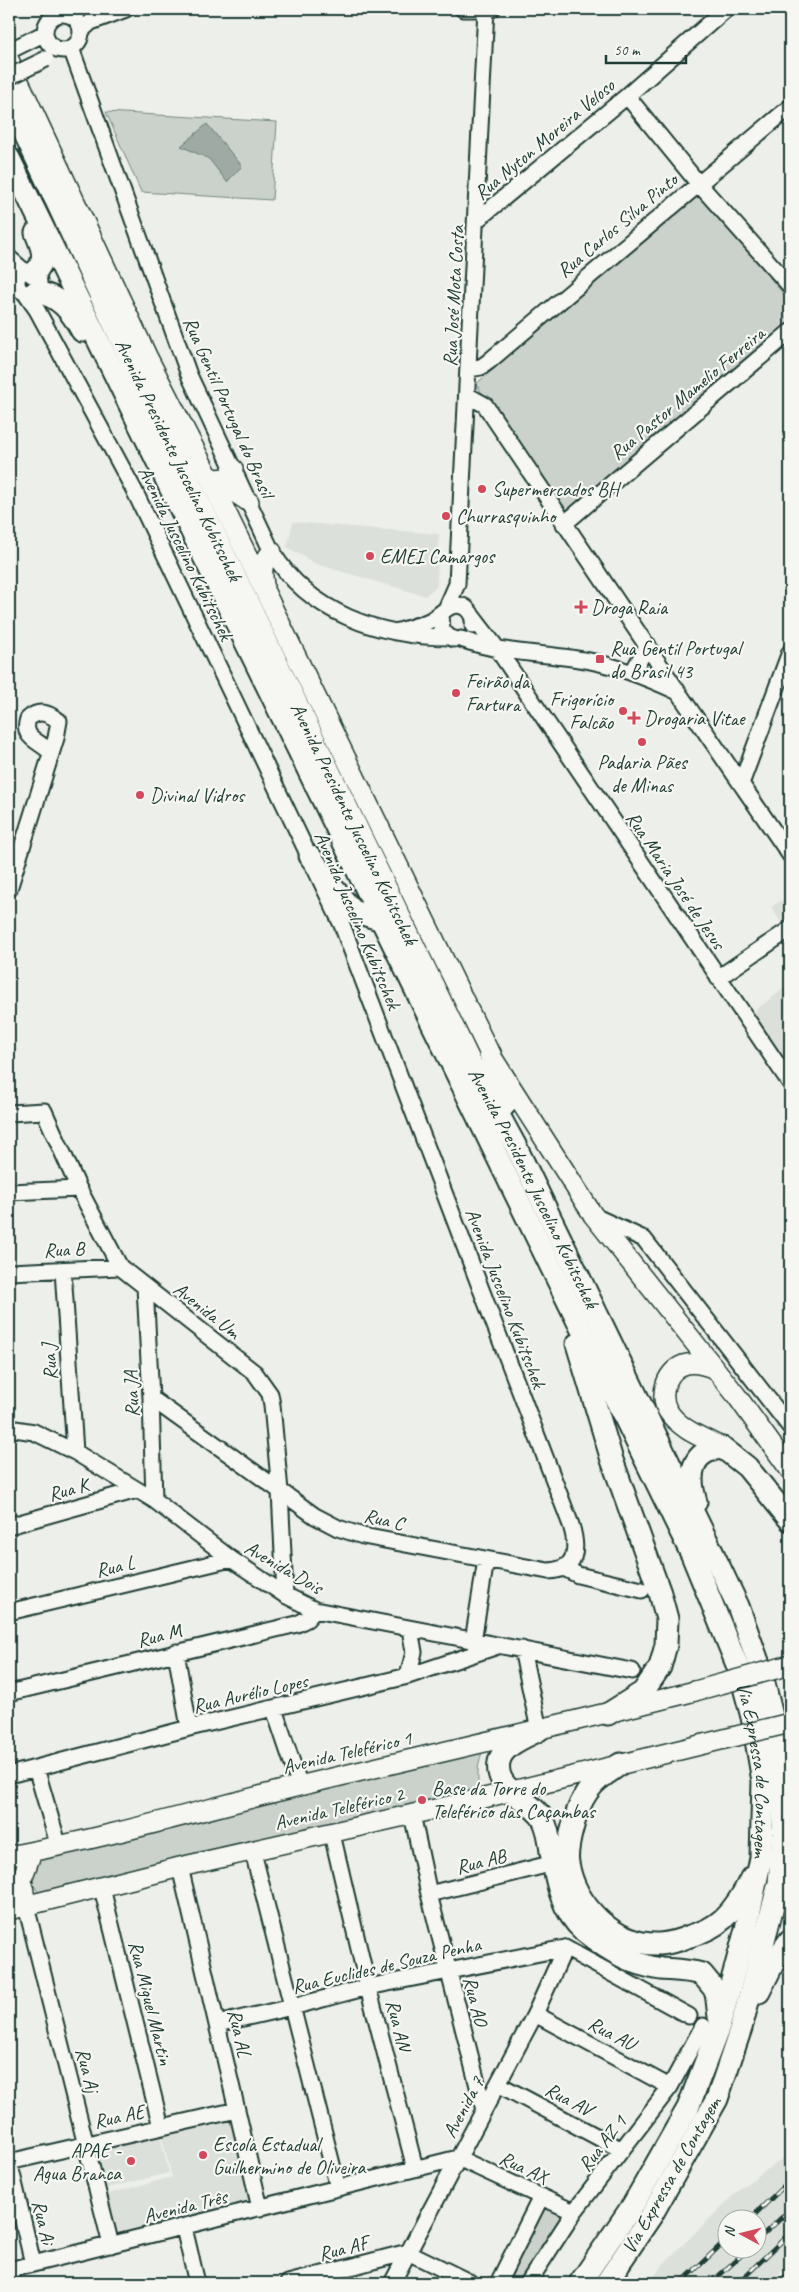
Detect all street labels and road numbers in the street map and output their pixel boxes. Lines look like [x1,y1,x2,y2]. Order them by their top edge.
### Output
street label: Rua Nyton Moreira Veloso [469,73,620,205]
street label: Rua Carlos Silva Pinto [552,166,684,283]
street label: Rua José Mota Costa [437,223,470,367]
street label: Rua Gentil Portugal do Brasil [177,313,281,505]
street label: Rua Pastor Mamelio Ferreira [605,320,771,465]
street label: Avenida Presidente Juscelino Kubitschek [110,335,248,587]
street label: Avenida Juscelino Kubitschek [133,462,239,646]
street label: Avenida Presidente Juscelino Kubitschek [285,699,424,950]
street label: Rua Maria José de Jesus [620,807,732,956]
street label: Avenida Juscelino Kubitschek [309,828,407,1014]
street label: Avenida Presidente Juscelino Kubitschek [462,1064,605,1314]
street label: Avenida Juscelino Kubitschek [460,1205,552,1393]
street label: Rua B [43,1236,87,1263]
street label: Avenida Um [168,1276,247,1345]
street label: Rua J [36,1340,63,1381]
street label: Rua JA [118,1369,145,1418]
street label: Rua K [45,1471,94,1507]
street label: Rua C [362,1503,409,1537]
street label: Avenida Dois [240,1535,329,1601]
street label: Rua L [93,1550,137,1583]
street label: Rua M [134,1618,185,1653]
street label: Rua Aurélio Lopes [190,1668,312,1719]
street label: Via Expressa de Contagem [730,1679,775,1860]
street label: Avenida Teleférico 1 [280,1725,415,1780]
street label: Avenida Teleférico 2 [272,1781,408,1836]
street label: Rua AB [454,1843,510,1880]
street label: Rua Euclides de Souza Penha [289,1931,485,1999]
street label: Rua Miguel Martin [123,1938,178,2069]
street label: Rua AO [457,1974,494,2030]
street label: Rua AN [380,1997,418,2056]
street label: Rua AL [222,2007,257,2060]
street label: Rua AU [584,2011,643,2058]
street label: Rua Aj [70,2045,106,2097]
street label: Avenida 7 [437,2071,490,2142]
street label: Rua AV [541,2077,600,2124]
street label: Via Expressa de Contagem [616,2091,728,2258]
street label: Rua AE [92,2098,150,2134]
street label: Rua AZ 1 [573,2109,633,2177]
street label: Rua AX [495,2145,554,2190]
street label: Avenida Três [141,2184,231,2229]
street label: Rua Ai [26,2198,61,2249]
street label: Rua AF [316,2229,375,2267]

